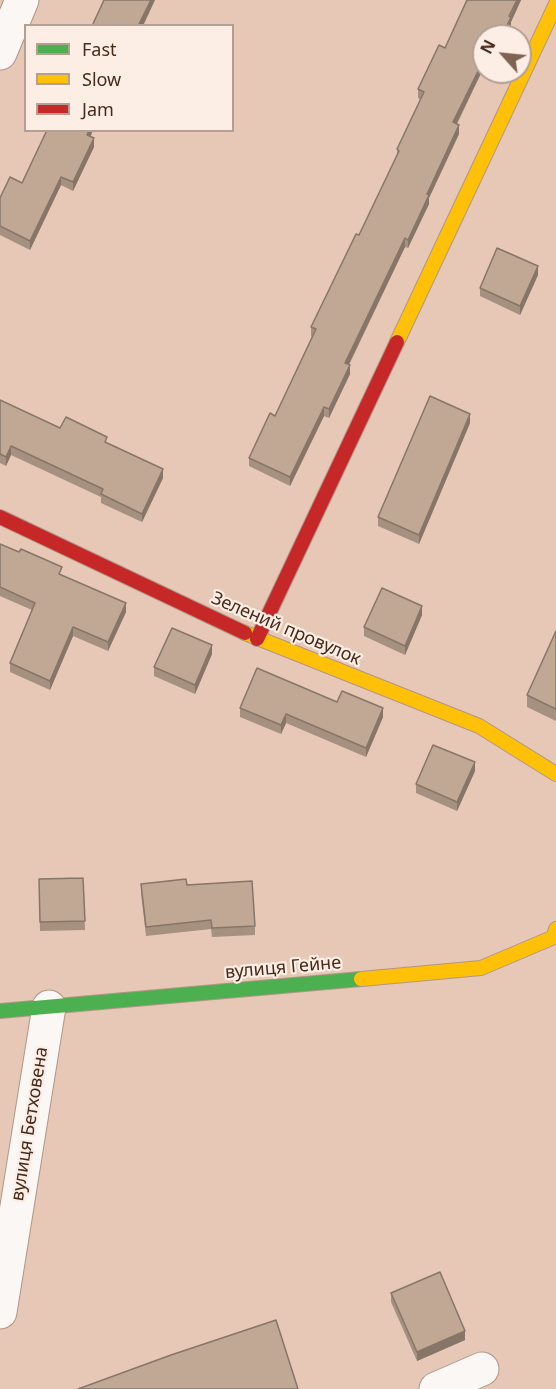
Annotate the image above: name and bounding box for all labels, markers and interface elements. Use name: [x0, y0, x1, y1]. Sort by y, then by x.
legend: [24, 24, 234, 132]
north arrow: [472, 24, 532, 84]
text: N: [475, 36, 500, 58]
text: Fast: [82, 37, 117, 61]
text: Slow: [82, 67, 121, 91]
text: Jam: [82, 97, 114, 121]
street label: Зелений провулок: [208, 588, 364, 670]
street label: вулиця Гейне: [224, 952, 342, 984]
street label: вулиця Бетховена: [7, 1045, 53, 1203]

